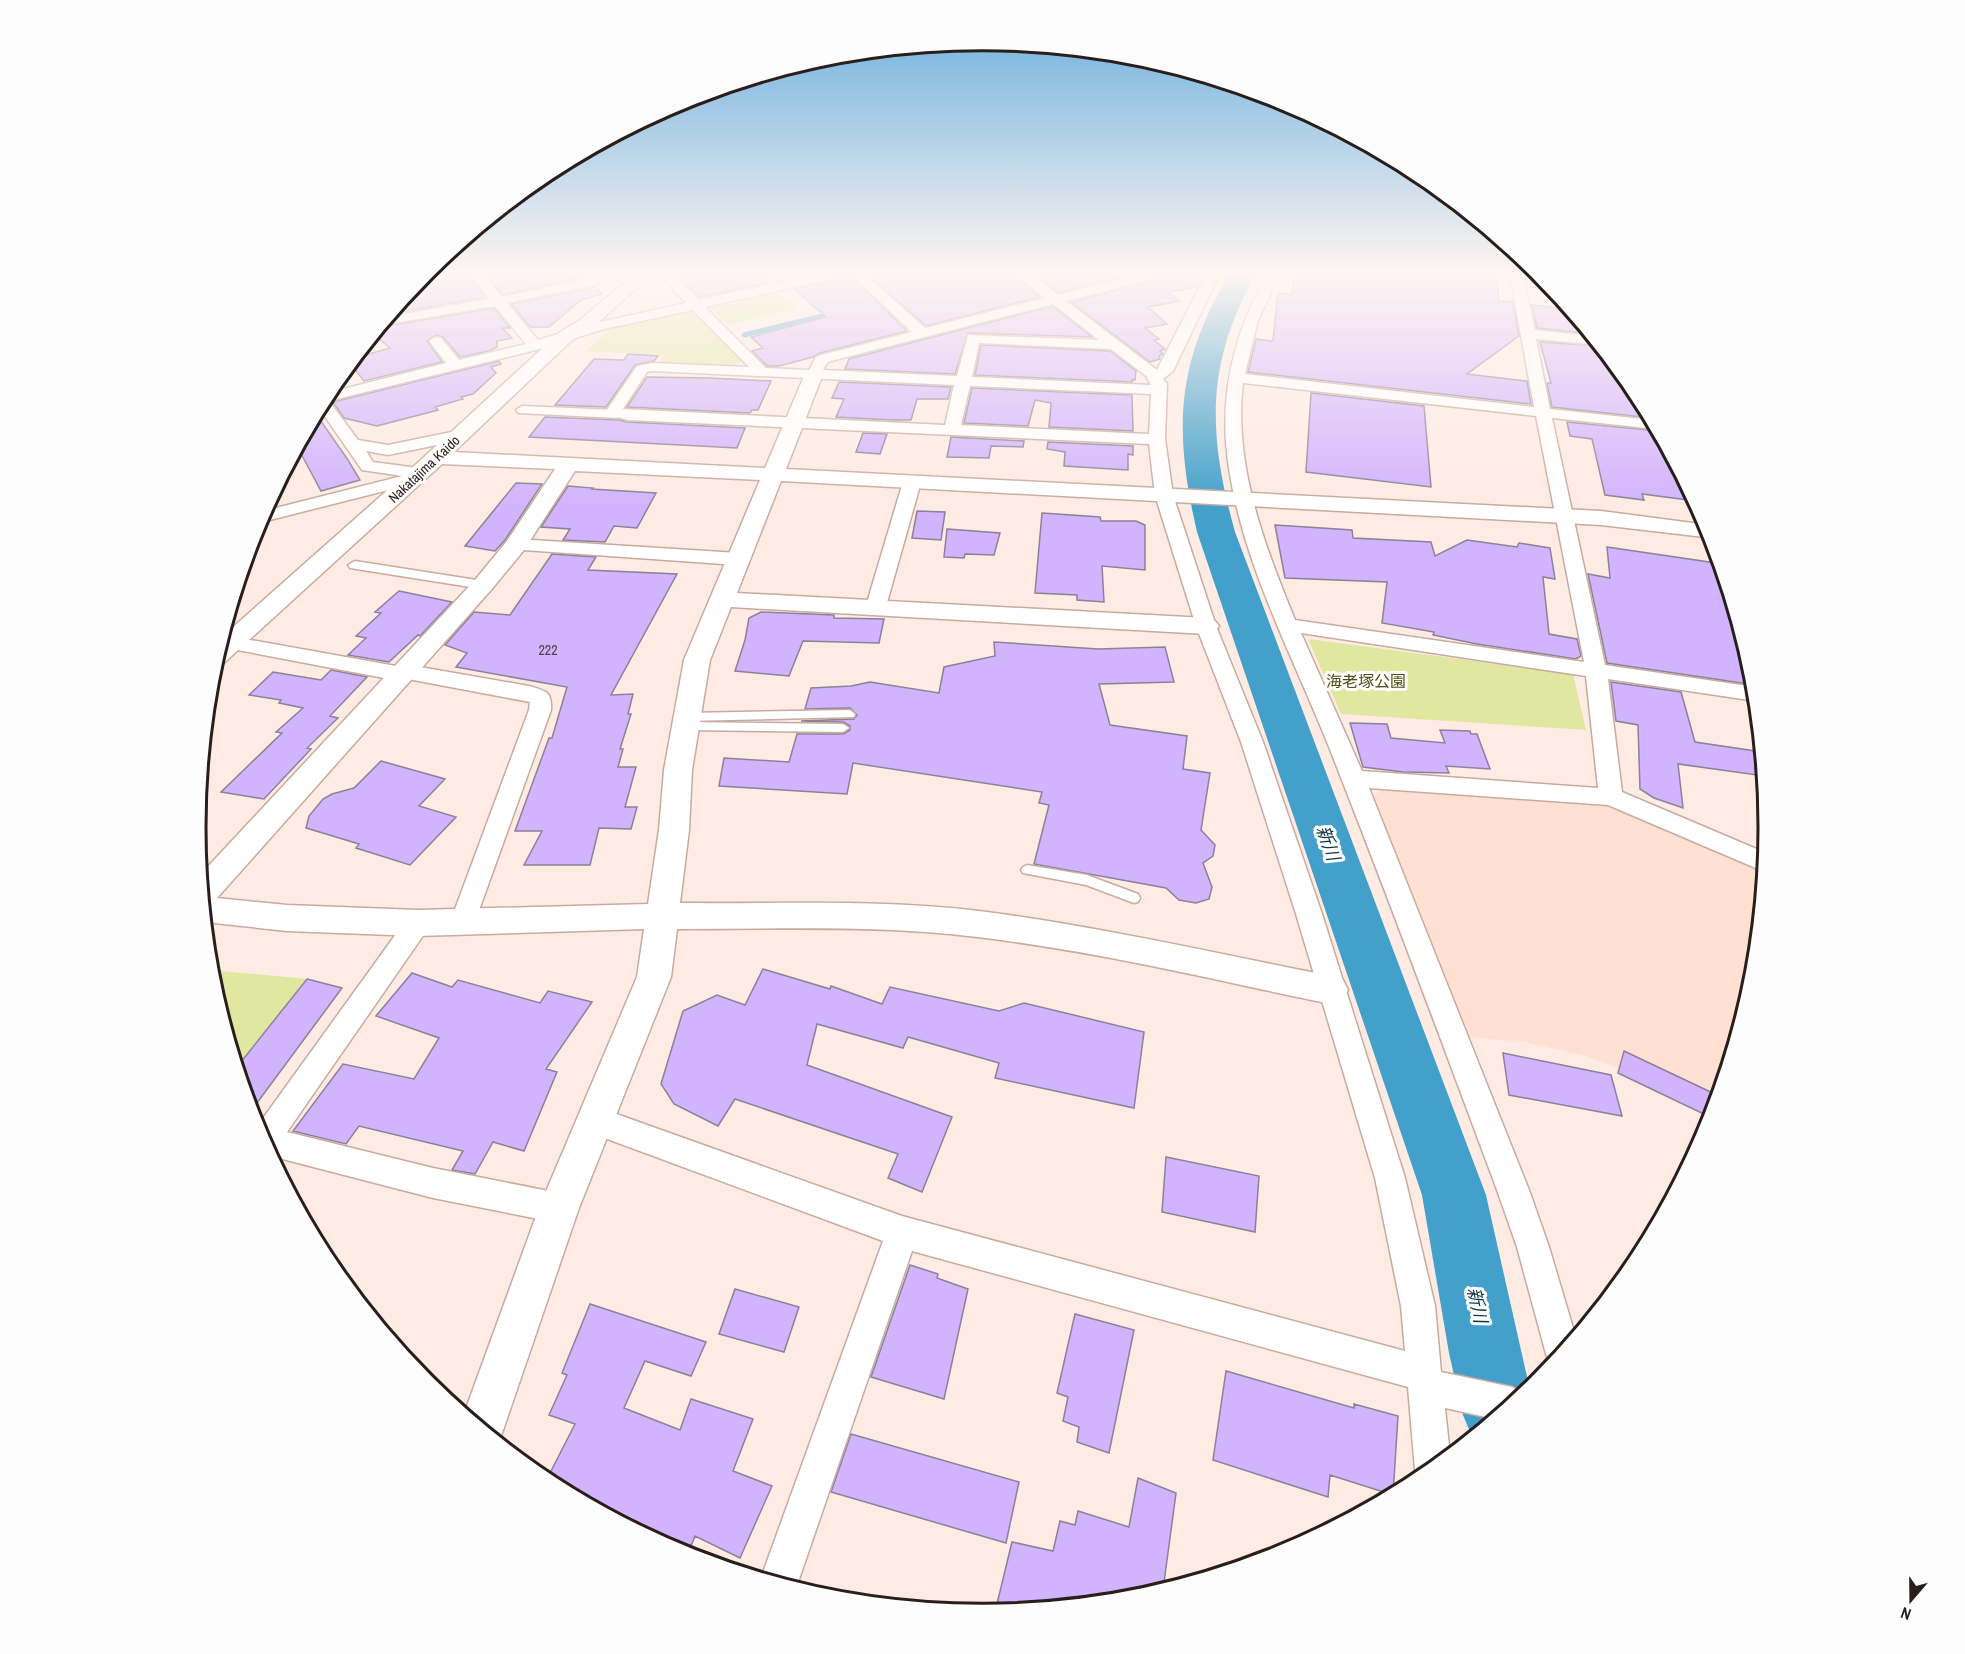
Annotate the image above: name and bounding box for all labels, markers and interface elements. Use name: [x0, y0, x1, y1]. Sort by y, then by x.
street label: Nakatajima Kaido: [384, 431, 464, 507]
house number: 222: [538, 641, 558, 659]
park label: 海老塚公園: [1326, 670, 1406, 692]
water label: 新川: [1311, 822, 1347, 866]
water label: 新川: [1462, 1285, 1494, 1327]
north arrow: [1881, 1570, 1941, 1630]
text: N: [1898, 1602, 1914, 1626]

